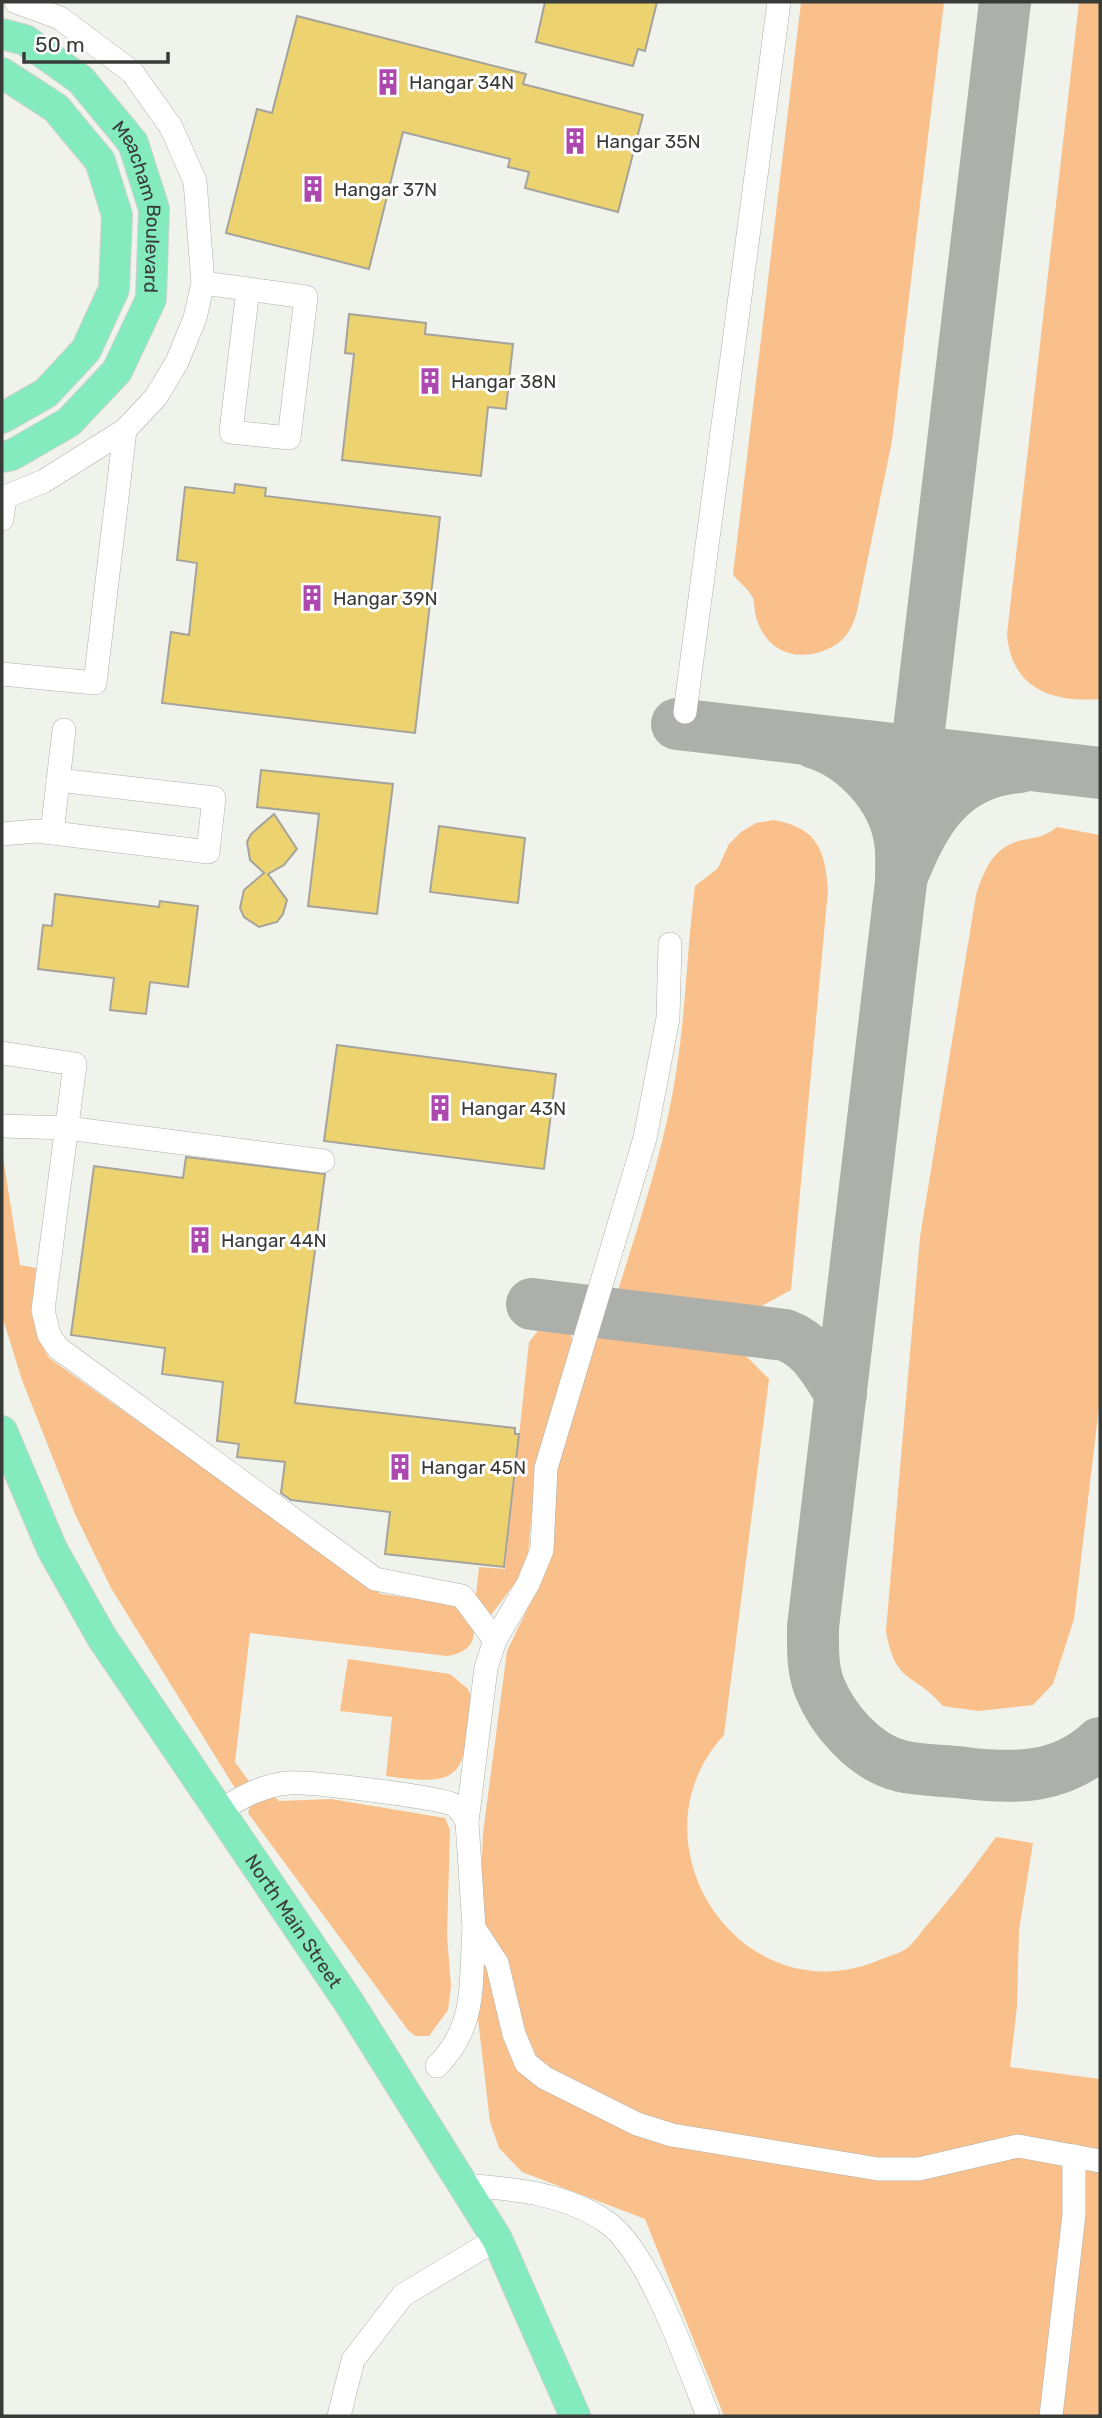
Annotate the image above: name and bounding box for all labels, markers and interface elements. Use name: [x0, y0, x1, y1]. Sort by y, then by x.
scale bar: [24, 21, 168, 65]
text: 50 m: [35, 32, 85, 57]
building icon: Hangar 34N: [373, 67, 403, 97]
place label: Hangar 34N: [409, 71, 514, 94]
street label: Meacham Boulevard: [107, 116, 165, 293]
building icon: Hangar 35N: [560, 126, 590, 156]
place label: Hangar 35N: [596, 130, 701, 153]
building icon: Hangar 37N: [298, 174, 328, 204]
place label: Hangar 37N: [334, 178, 437, 201]
building icon: Hangar 38N: [415, 366, 445, 396]
place label: Hangar 38N: [451, 370, 557, 393]
building icon: Hangar 39N: [297, 583, 327, 613]
place label: Hangar 39N: [333, 587, 438, 610]
building icon: Hangar 43N: [425, 1093, 455, 1123]
place label: Hangar 43N: [461, 1097, 566, 1120]
building icon: Hangar 44N: [185, 1225, 215, 1255]
place label: Hangar 44N: [221, 1229, 327, 1252]
building icon: Hangar 45N: [385, 1452, 415, 1482]
place label: Hangar 45N: [421, 1456, 526, 1479]
street label: North Main Street: [240, 1850, 347, 1993]

